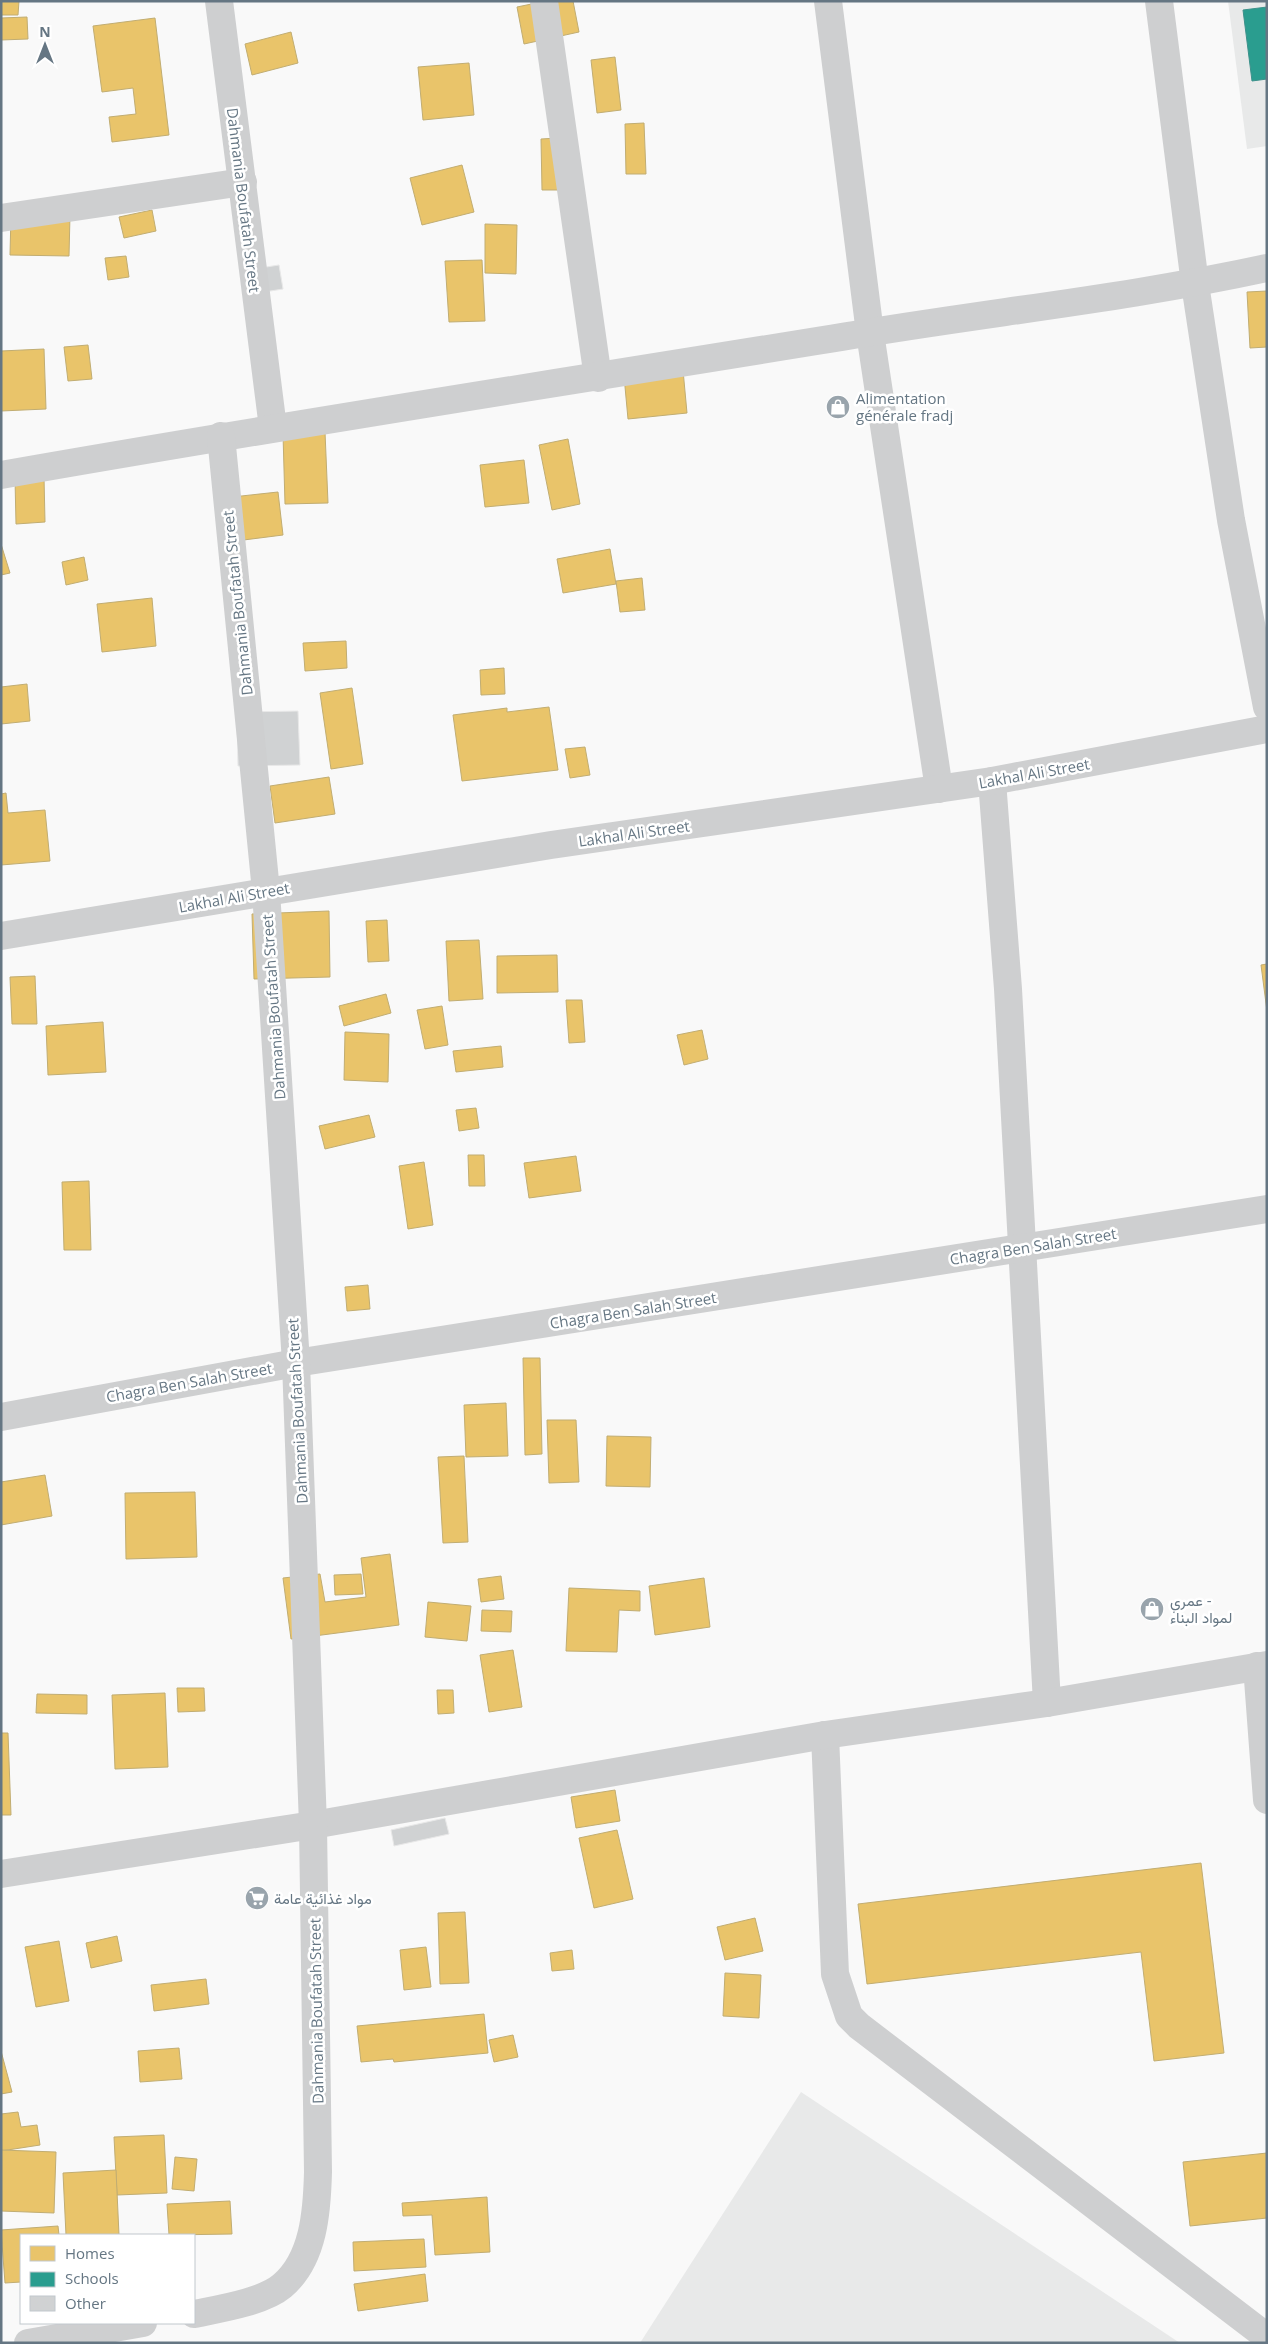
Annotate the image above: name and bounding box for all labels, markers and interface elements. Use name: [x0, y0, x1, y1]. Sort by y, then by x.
north arrow: [20, 20, 70, 70]
text: N: [39, 22, 51, 41]
street label: Dahmania Boufatah Street: [223, 107, 265, 293]
place label: Alimentation générale fradj: [856, 388, 953, 425]
shop icon: Alimentation générale fradj: [825, 394, 851, 420]
street label: Dahmania Boufatah Street: [217, 510, 257, 696]
street label: Lakhal Ali Street: [977, 753, 1091, 793]
street label: Lakhal Ali Street: [577, 815, 691, 851]
street label: Lakhal Ali Street: [177, 877, 291, 917]
street label: Dahmania Boufatah Street: [257, 914, 289, 1100]
street label: Chagra Ben Salah Street: [948, 1223, 1118, 1269]
street label: Chagra Ben Salah Street: [548, 1287, 718, 1333]
street label: Dahmania Boufatah Street: [282, 1318, 312, 1504]
street label: Chagra Ben Salah Street: [104, 1358, 274, 1406]
place label: عمري - لمواد البناء: [1170, 1590, 1232, 1627]
shop icon: عمري - لمواد البناء: [1139, 1596, 1165, 1622]
supermarket icon: مواد غذائية عامة: [244, 1885, 270, 1911]
place label: مواد غذائية عامة: [274, 1888, 372, 1908]
street label: Dahmania Boufatah Street: [304, 1918, 328, 2104]
legend: [20, 2234, 195, 2324]
text: Homes: [65, 2243, 115, 2263]
text: Schools: [65, 2268, 119, 2288]
text: Other: [65, 2293, 106, 2313]

